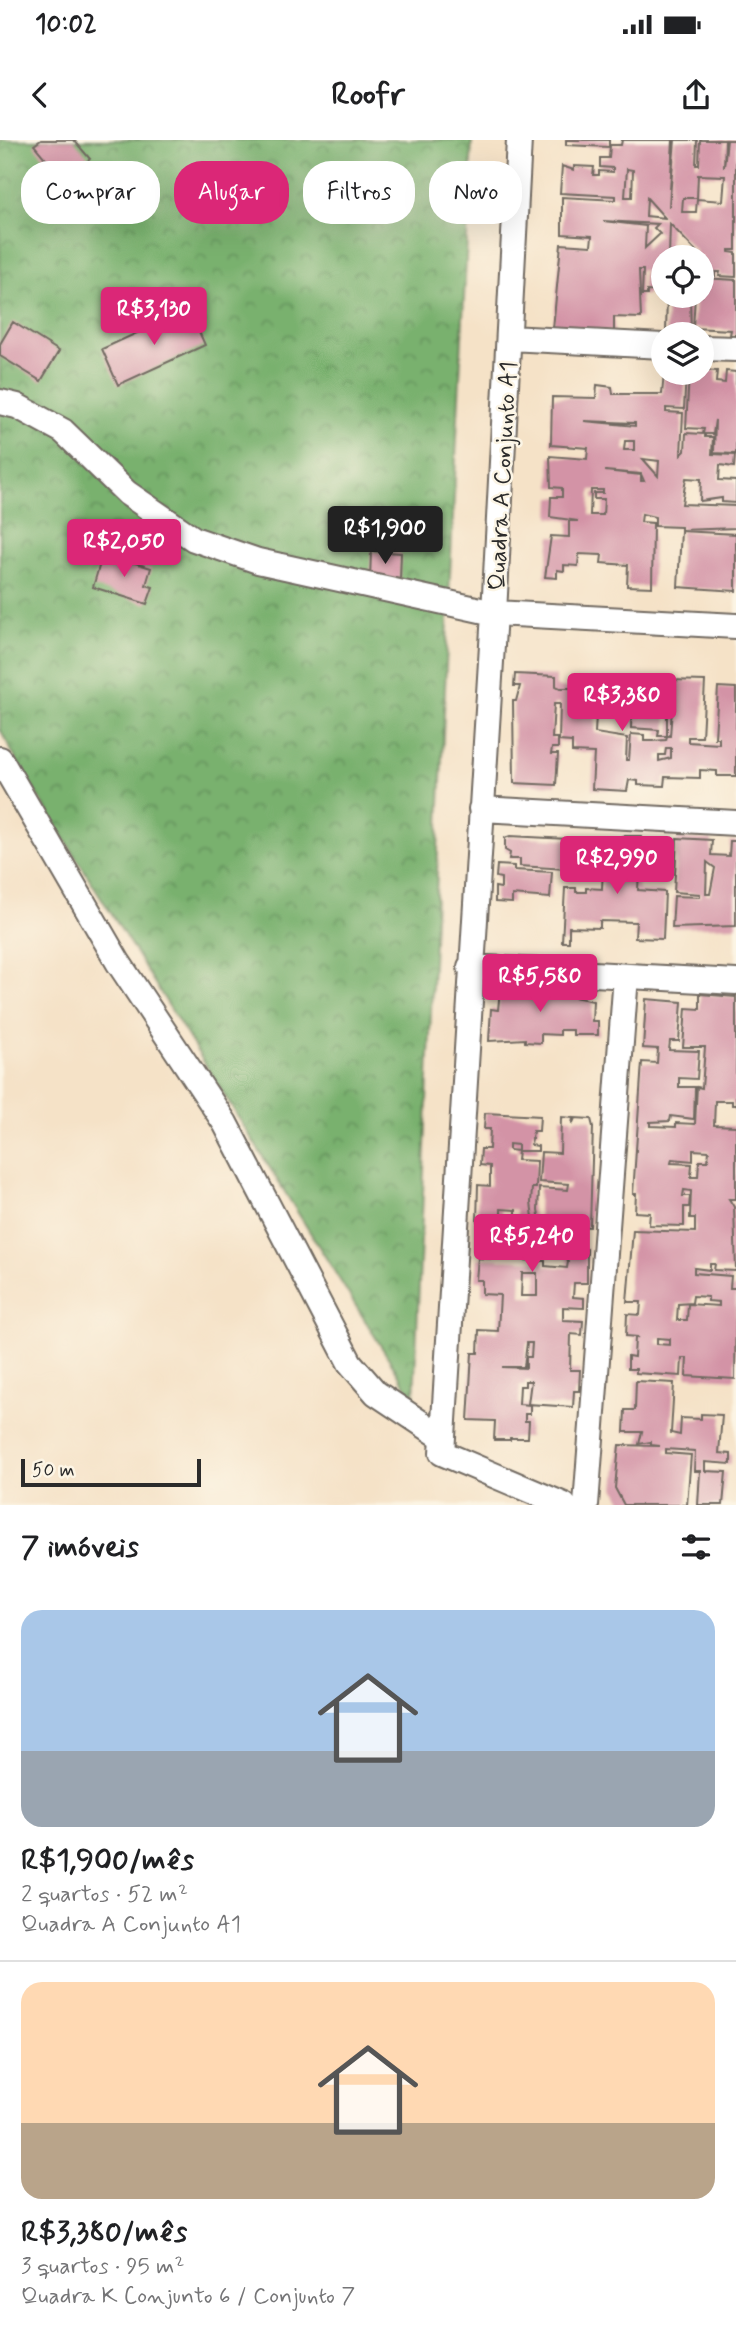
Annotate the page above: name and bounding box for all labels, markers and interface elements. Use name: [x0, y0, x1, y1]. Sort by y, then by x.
text: 10:02: [35, 8, 97, 42]
text: Roofr: [331, 74, 405, 116]
icon: back: [21, 76, 59, 114]
icon: share: [677, 76, 715, 114]
chip: Comprar: [21, 161, 160, 224]
chip: Alugar: [174, 161, 289, 224]
chip: Filtros: [303, 161, 415, 224]
chip: Novo: [429, 161, 522, 224]
map controls: [651, 245, 714, 385]
button: locate: [651, 245, 714, 308]
pin: R$3,130: [89, 288, 219, 347]
text: R$3,130: [117, 295, 191, 325]
button: layers: [651, 322, 714, 385]
street label: Quadra A Conjunto A1: [482, 361, 525, 592]
pin: R$1,900: [320, 506, 450, 566]
text: R$1,900: [344, 514, 426, 544]
pin: R$2,050: [59, 520, 189, 579]
text: R$2,050: [83, 527, 165, 557]
pin: R$3,380: [557, 674, 687, 733]
text: R$3,380: [583, 681, 661, 711]
pin: R$2,990: [552, 836, 682, 896]
text: R$2,990: [576, 844, 658, 874]
pin: R$5,580: [475, 954, 605, 1014]
text: R$5,580: [498, 962, 582, 992]
pin: R$5,240: [467, 1214, 597, 1274]
text: R$5,240: [490, 1222, 574, 1252]
scale bar: [21, 1456, 201, 1488]
text: 50 m: [32, 1458, 75, 1483]
text: 7 imóveis: [21, 1528, 139, 1567]
icon: filters: [677, 1528, 715, 1566]
icon: home: [305, 1655, 431, 1781]
text: R$1,900/mês: [21, 1841, 194, 1880]
text: 2 quartos · 52 m²: [21, 1880, 188, 1910]
text: Quadra A Conjunto A1: [21, 1910, 241, 1940]
icon: home: [305, 2027, 431, 2153]
text: R$3,380/mês: [21, 2213, 187, 2252]
text: 3 quartos · 95 m²: [21, 2252, 185, 2282]
text: Quadra K Conjunto 6 / Conjunto 7: [21, 2282, 355, 2312]

